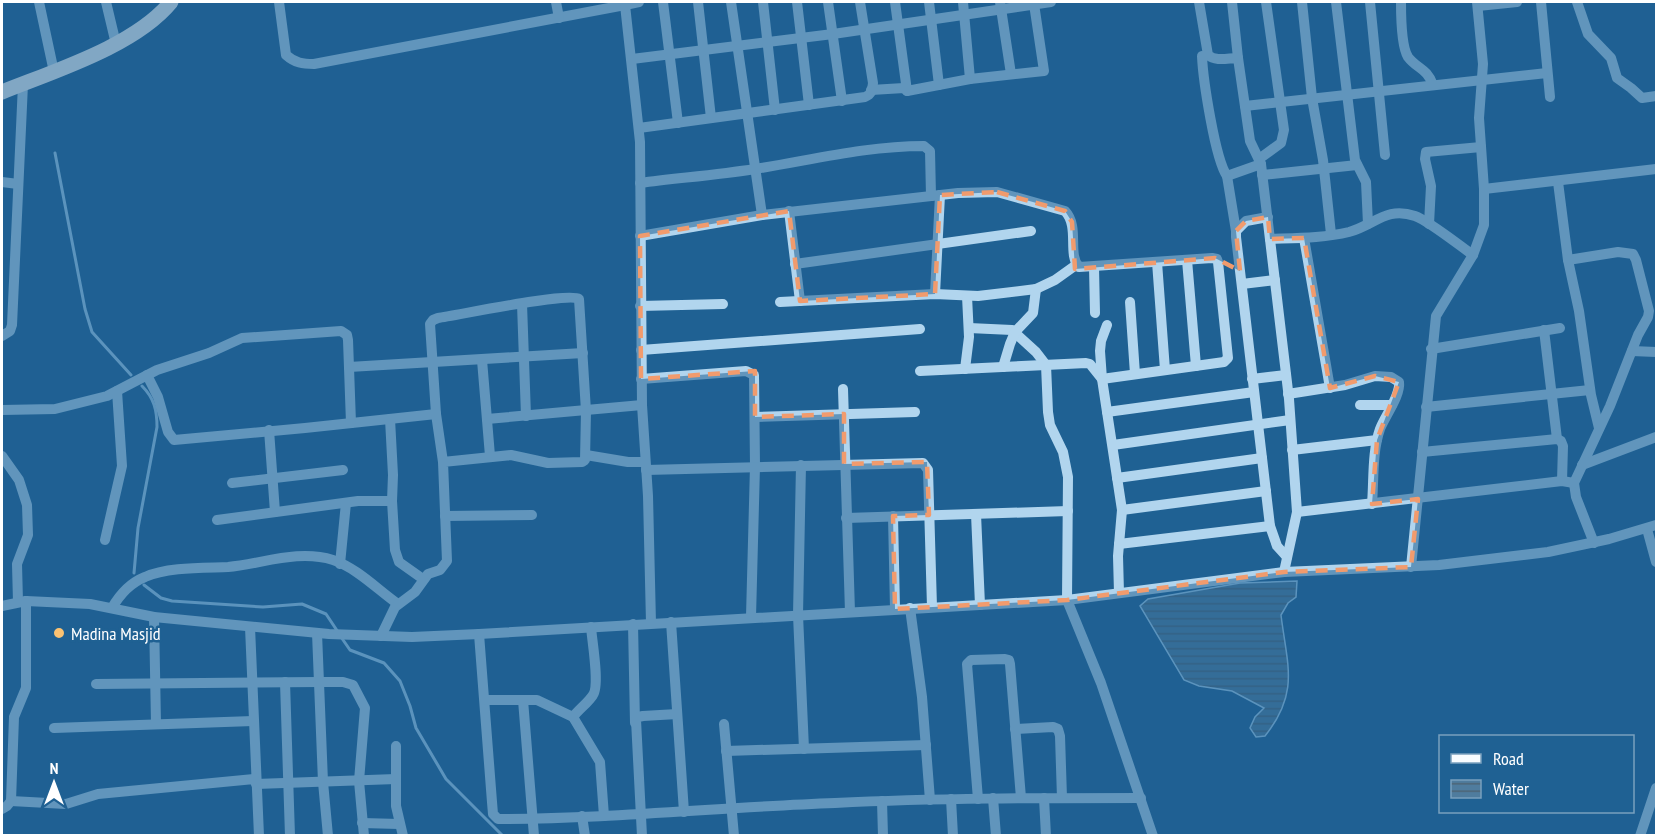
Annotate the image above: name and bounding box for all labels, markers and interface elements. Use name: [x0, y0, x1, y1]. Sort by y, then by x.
place label: Madina Masjid: [71, 622, 161, 645]
marker: Madina Masjid: [52, 626, 66, 640]
legend: [1439, 735, 1634, 813]
text: Road: [1493, 747, 1524, 770]
north arrow: [24, 753, 84, 813]
text: N: [50, 758, 58, 778]
text: Water: [1493, 777, 1529, 800]

